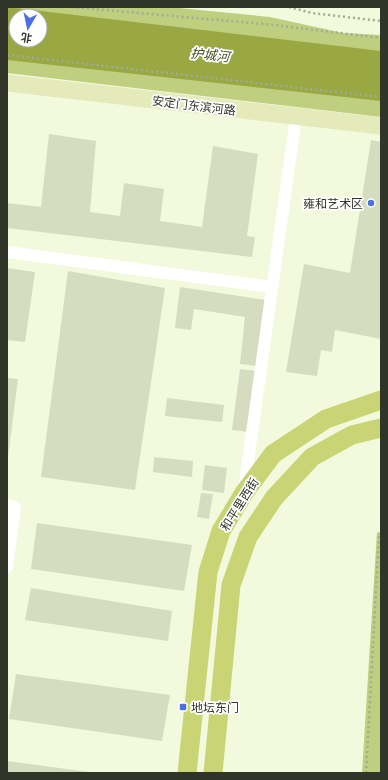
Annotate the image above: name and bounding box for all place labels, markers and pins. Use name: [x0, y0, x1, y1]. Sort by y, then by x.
place label: 雍和艺术区: [303, 195, 363, 211]
marker: 雍和艺术区: [366, 198, 376, 208]
place label: 地坛东门: [191, 699, 239, 715]
marker: 地坛东门: [178, 702, 188, 712]

